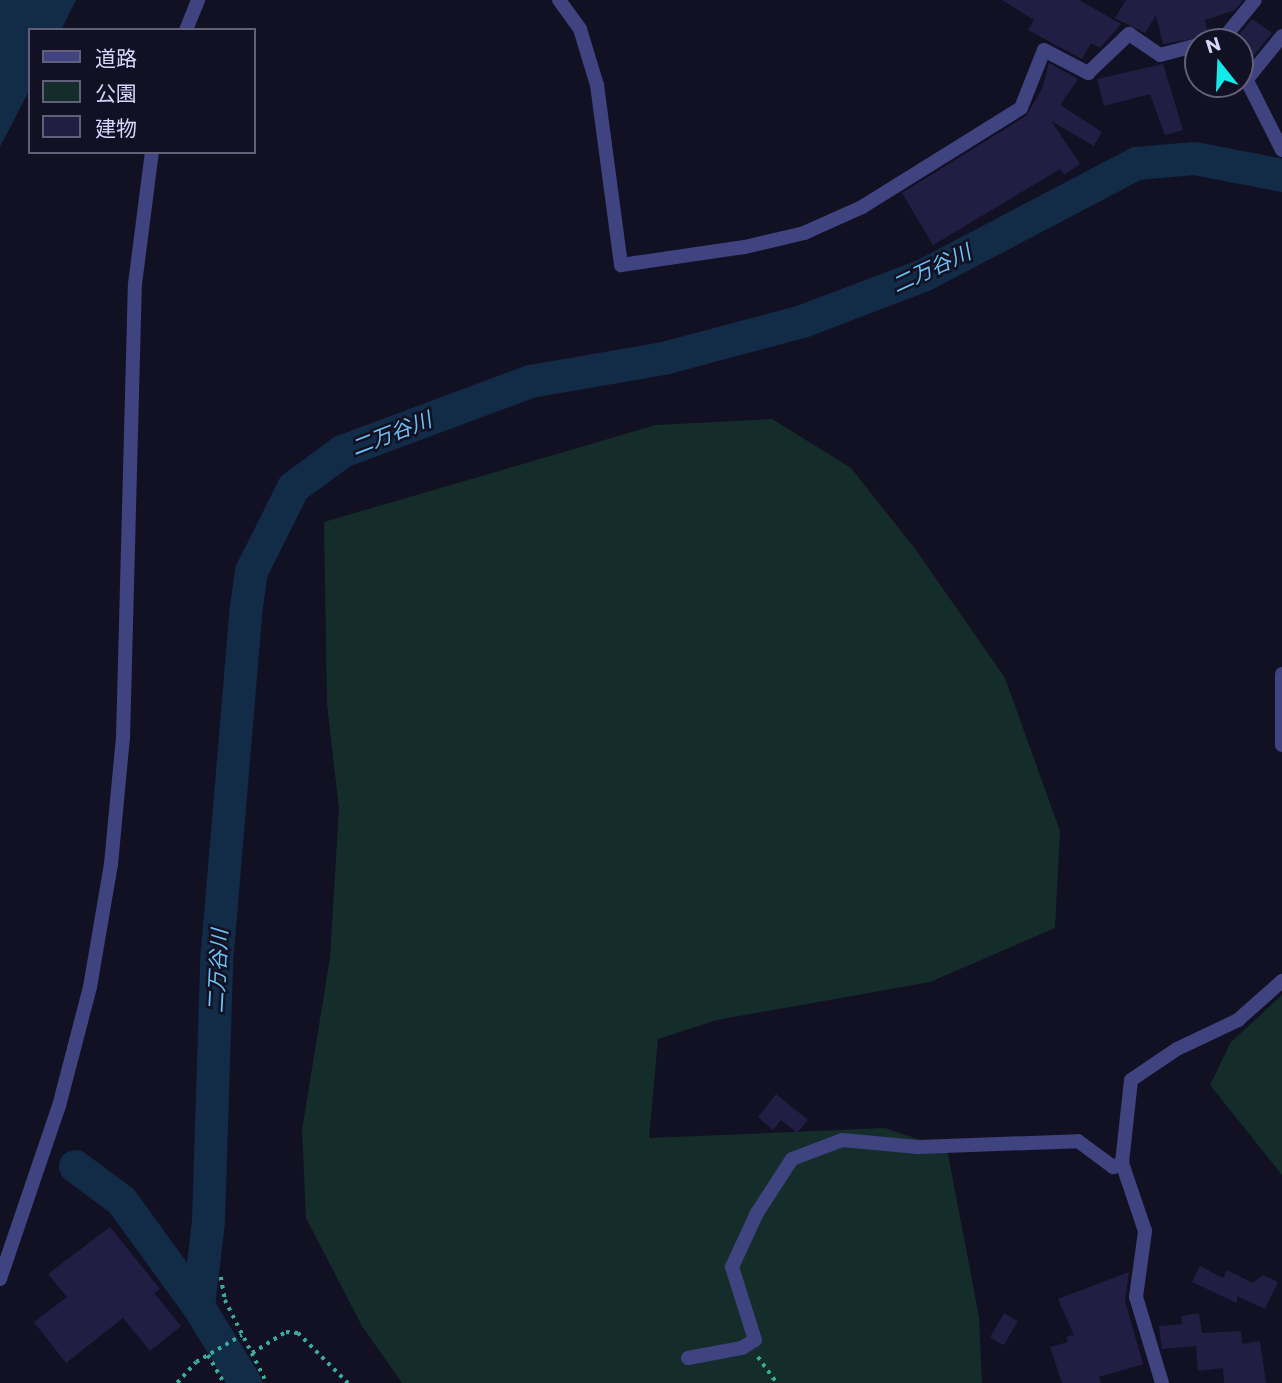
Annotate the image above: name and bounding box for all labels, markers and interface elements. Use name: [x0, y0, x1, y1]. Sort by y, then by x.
legend: [28, 28, 256, 154]
north arrow: [1184, 28, 1254, 98]
text: N: [1203, 31, 1223, 58]
text: 道路: [95, 45, 137, 70]
text: 公園: [95, 80, 137, 105]
text: 建物: [95, 115, 137, 140]
water label: 二万谷川: [888, 239, 974, 297]
water label: 二万谷川: [347, 406, 435, 460]
water label: 二万谷川: [202, 928, 232, 1014]

